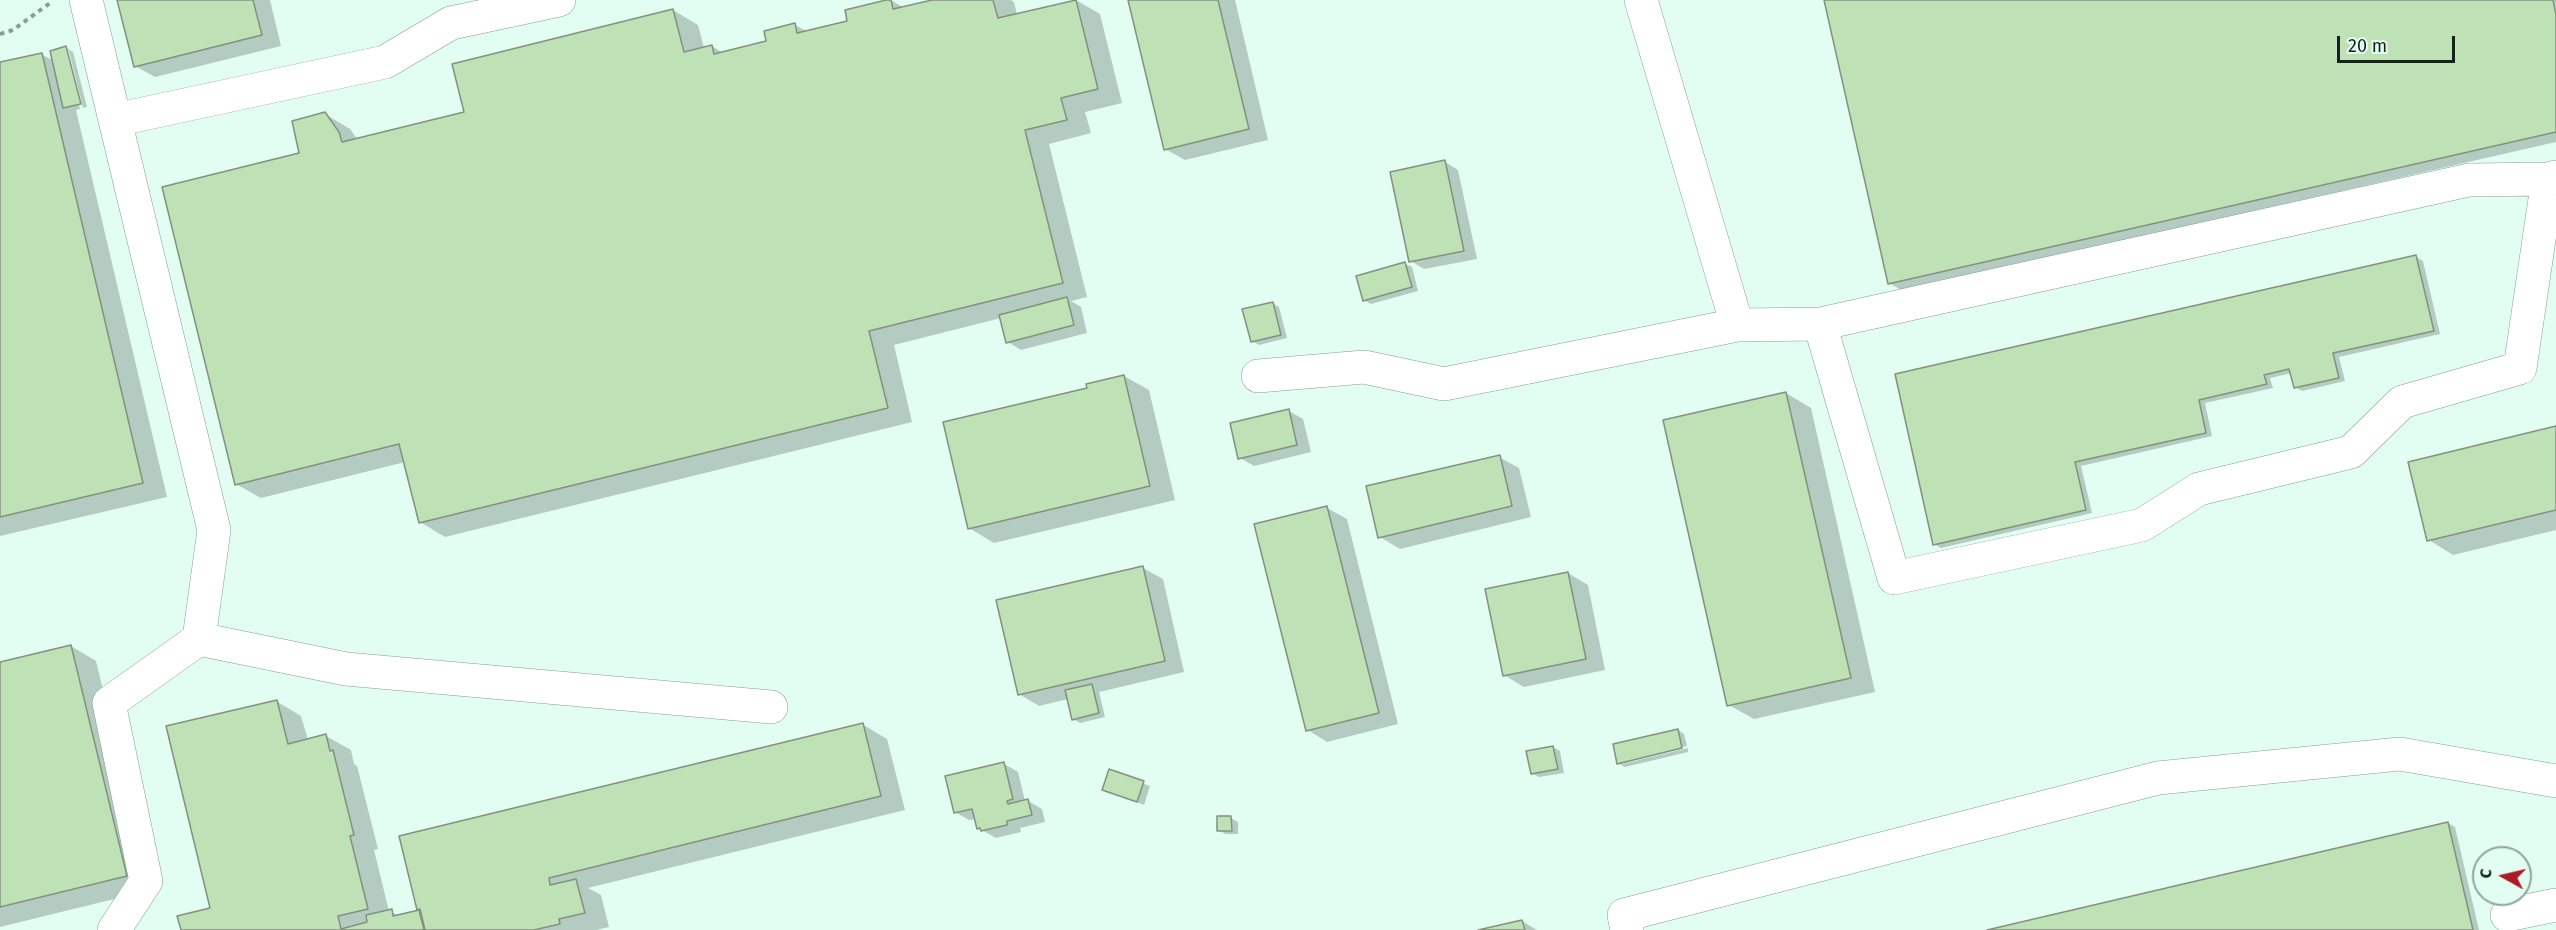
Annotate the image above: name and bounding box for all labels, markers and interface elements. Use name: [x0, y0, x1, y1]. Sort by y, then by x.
scale bar: [2340, 24, 2458, 62]
text: 20 m: [2348, 35, 2387, 57]
north arrow: [2472, 846, 2532, 906]
text: С: [2476, 868, 2496, 880]

